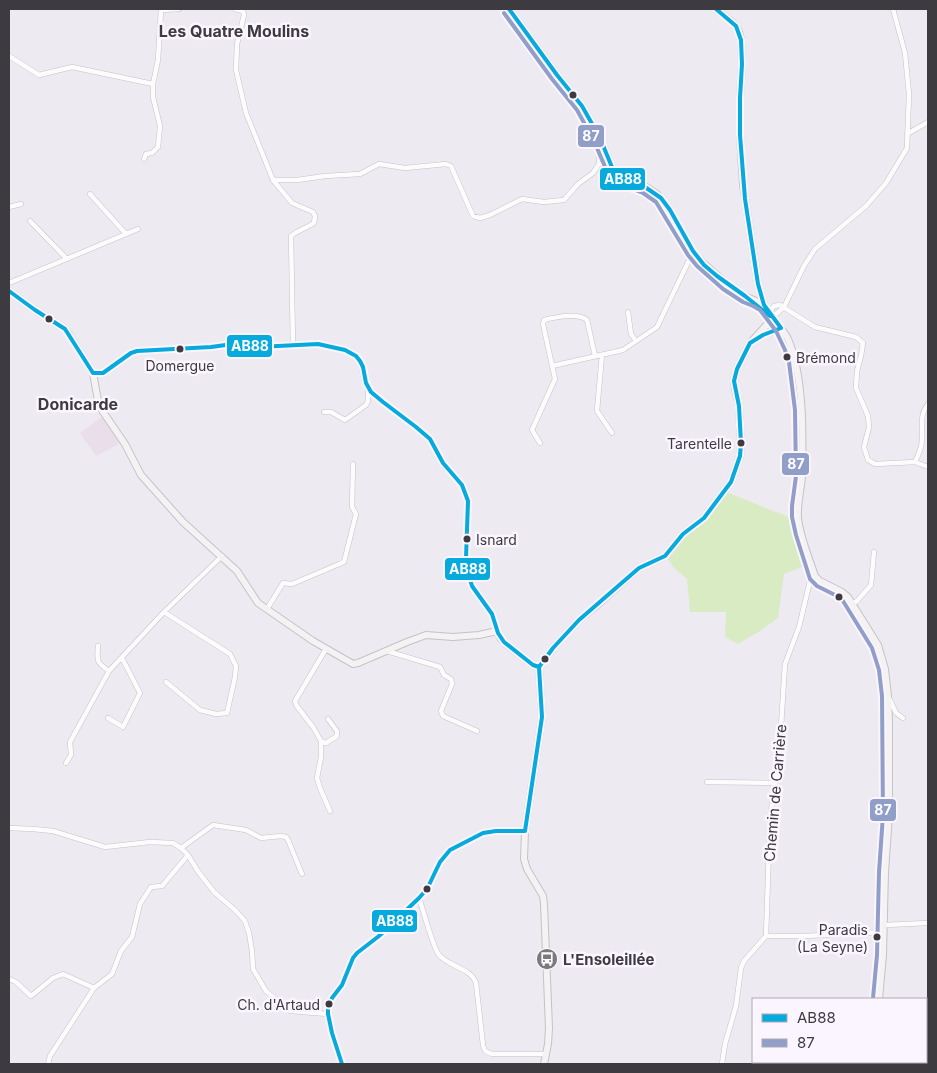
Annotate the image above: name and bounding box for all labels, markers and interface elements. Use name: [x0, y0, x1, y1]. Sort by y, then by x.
district label: Les Quatre Moulins: [159, 21, 309, 41]
unlabelled marker: [568, 90, 578, 100]
line badge: 87: [577, 124, 605, 148]
text: 87: [582, 127, 600, 144]
line badge: AB88: [599, 167, 646, 191]
text: AB88: [604, 170, 642, 187]
unlabelled marker: [44, 314, 54, 324]
line badge: AB88: [226, 334, 273, 358]
text: AB88: [231, 337, 269, 354]
marker: Domergue: [175, 344, 185, 354]
place label: Brémond: [796, 349, 856, 366]
marker: Brémond: [782, 352, 792, 362]
place label: Domergue: [146, 357, 215, 374]
district label: Donicarde: [38, 394, 118, 414]
place label: Tarentelle: [667, 435, 732, 452]
marker: Tarentelle: [736, 438, 746, 448]
line badge: 87: [781, 452, 810, 476]
text: 87: [787, 455, 805, 472]
place label: Isnard: [476, 531, 517, 548]
marker: Isnard: [462, 534, 472, 544]
line badge: AB88: [444, 557, 491, 581]
text: AB88: [449, 560, 487, 577]
unlabelled marker: [834, 592, 844, 602]
unlabelled marker: [540, 654, 550, 664]
street label: Chemin de Carrière: [760, 723, 790, 863]
line badge: 87: [869, 798, 897, 822]
text: 87: [874, 801, 892, 818]
unlabelled marker: [422, 884, 432, 894]
line badge: AB88: [371, 909, 418, 933]
text: AB88: [376, 912, 414, 929]
place label: Paradis (La Seyne): [797, 921, 868, 955]
marker: Paradis (La Seyne): [872, 932, 882, 942]
bus stop icon: L'Ensoleillée: [535, 947, 559, 971]
place label: L'Ensoleillée: [563, 950, 654, 969]
place label: Ch. d'Artaud: [237, 996, 320, 1013]
legend: [752, 998, 927, 1063]
marker: Ch. d'Artaud: [324, 999, 334, 1009]
text: AB88: [797, 1008, 836, 1027]
text: 87: [797, 1033, 815, 1052]

